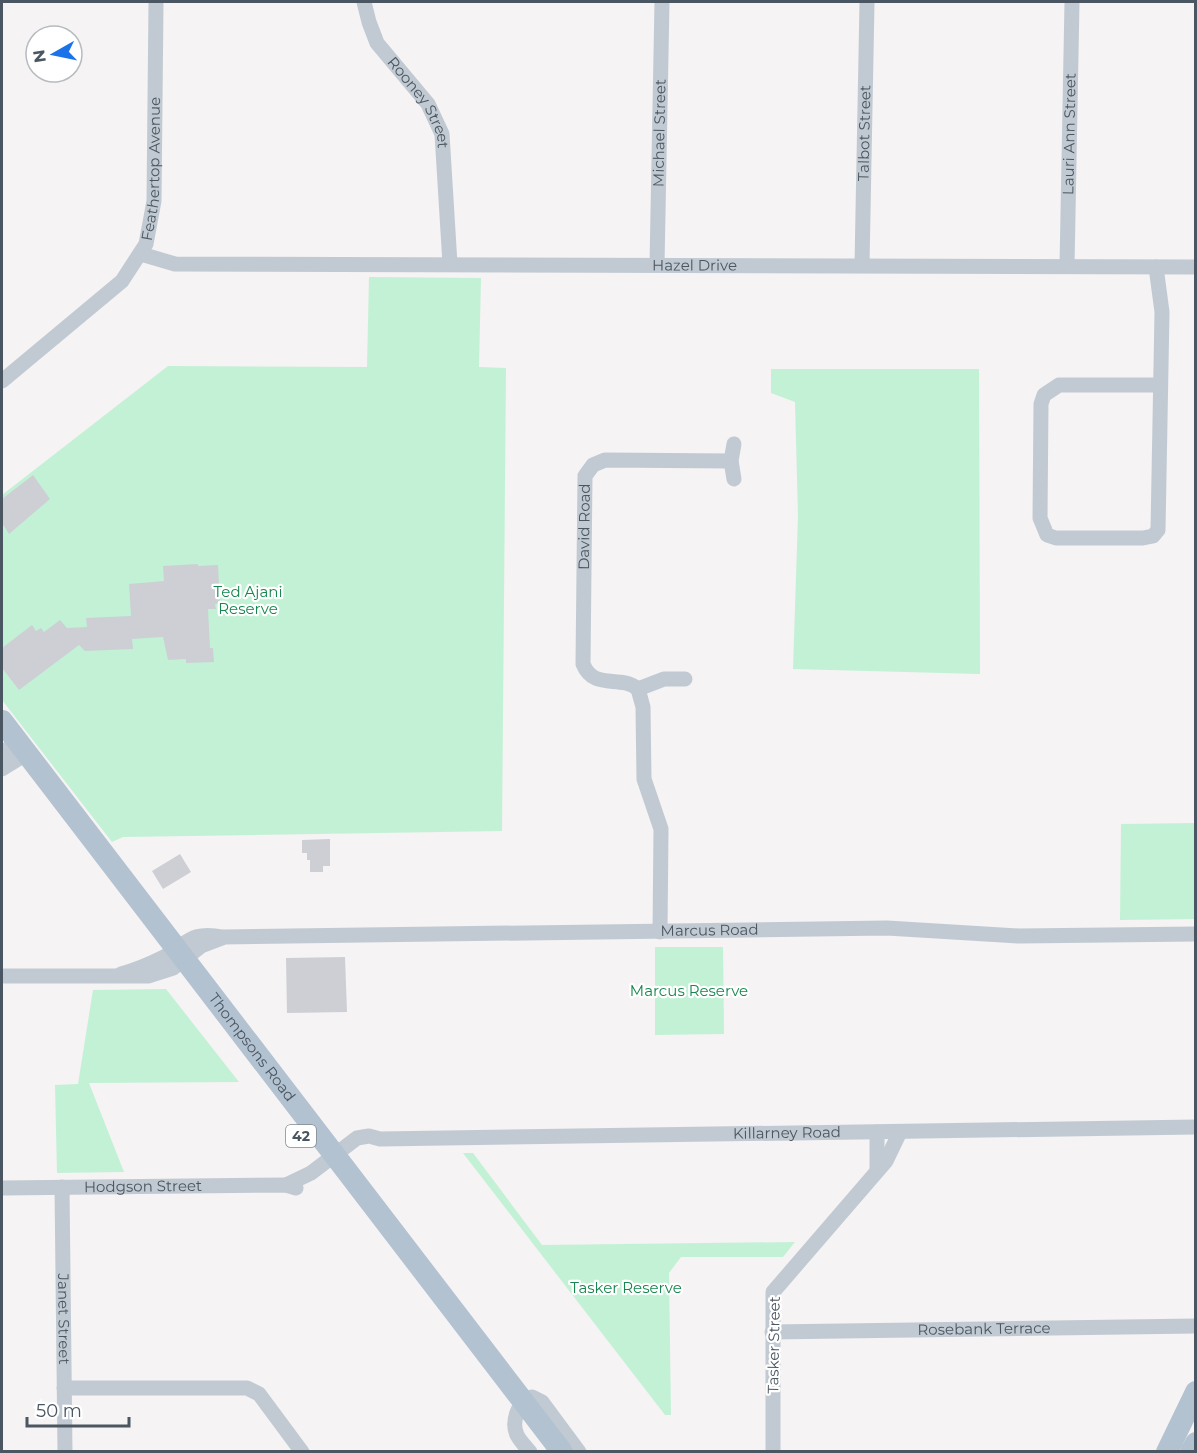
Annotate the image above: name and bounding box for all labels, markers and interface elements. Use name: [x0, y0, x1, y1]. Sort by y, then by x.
north arrow: [24, 24, 84, 84]
text: N: [29, 48, 50, 64]
street label: Rooney Street: [383, 53, 453, 149]
street label: Lauri Ann Street: [1058, 73, 1080, 195]
street label: Michael Street: [648, 79, 670, 187]
street label: Talbot Street: [854, 85, 874, 181]
street label: Feathertop Avenue: [137, 97, 164, 242]
street label: Hazel Drive: [652, 255, 737, 275]
street label: David Road: [574, 483, 594, 570]
park label: Ted Ajani Reserve: [214, 582, 282, 618]
street label: Marcus Road: [660, 920, 759, 940]
park label: Marcus Reserve: [630, 981, 748, 1000]
street label: Thompsons Road: [205, 989, 300, 1105]
street label: Killarney Road: [733, 1122, 841, 1143]
road number: 42: [286, 1125, 316, 1147]
street label: Hodgson Street: [84, 1176, 202, 1196]
street label: Janet Street: [54, 1272, 74, 1365]
park label: Tasker Reserve: [570, 1278, 682, 1297]
street label: Tasker Street: [763, 1296, 784, 1394]
street label: Rosebank Terrace: [917, 1318, 1051, 1339]
scale bar: [27, 1390, 129, 1428]
text: 50 m: [36, 1400, 82, 1422]

